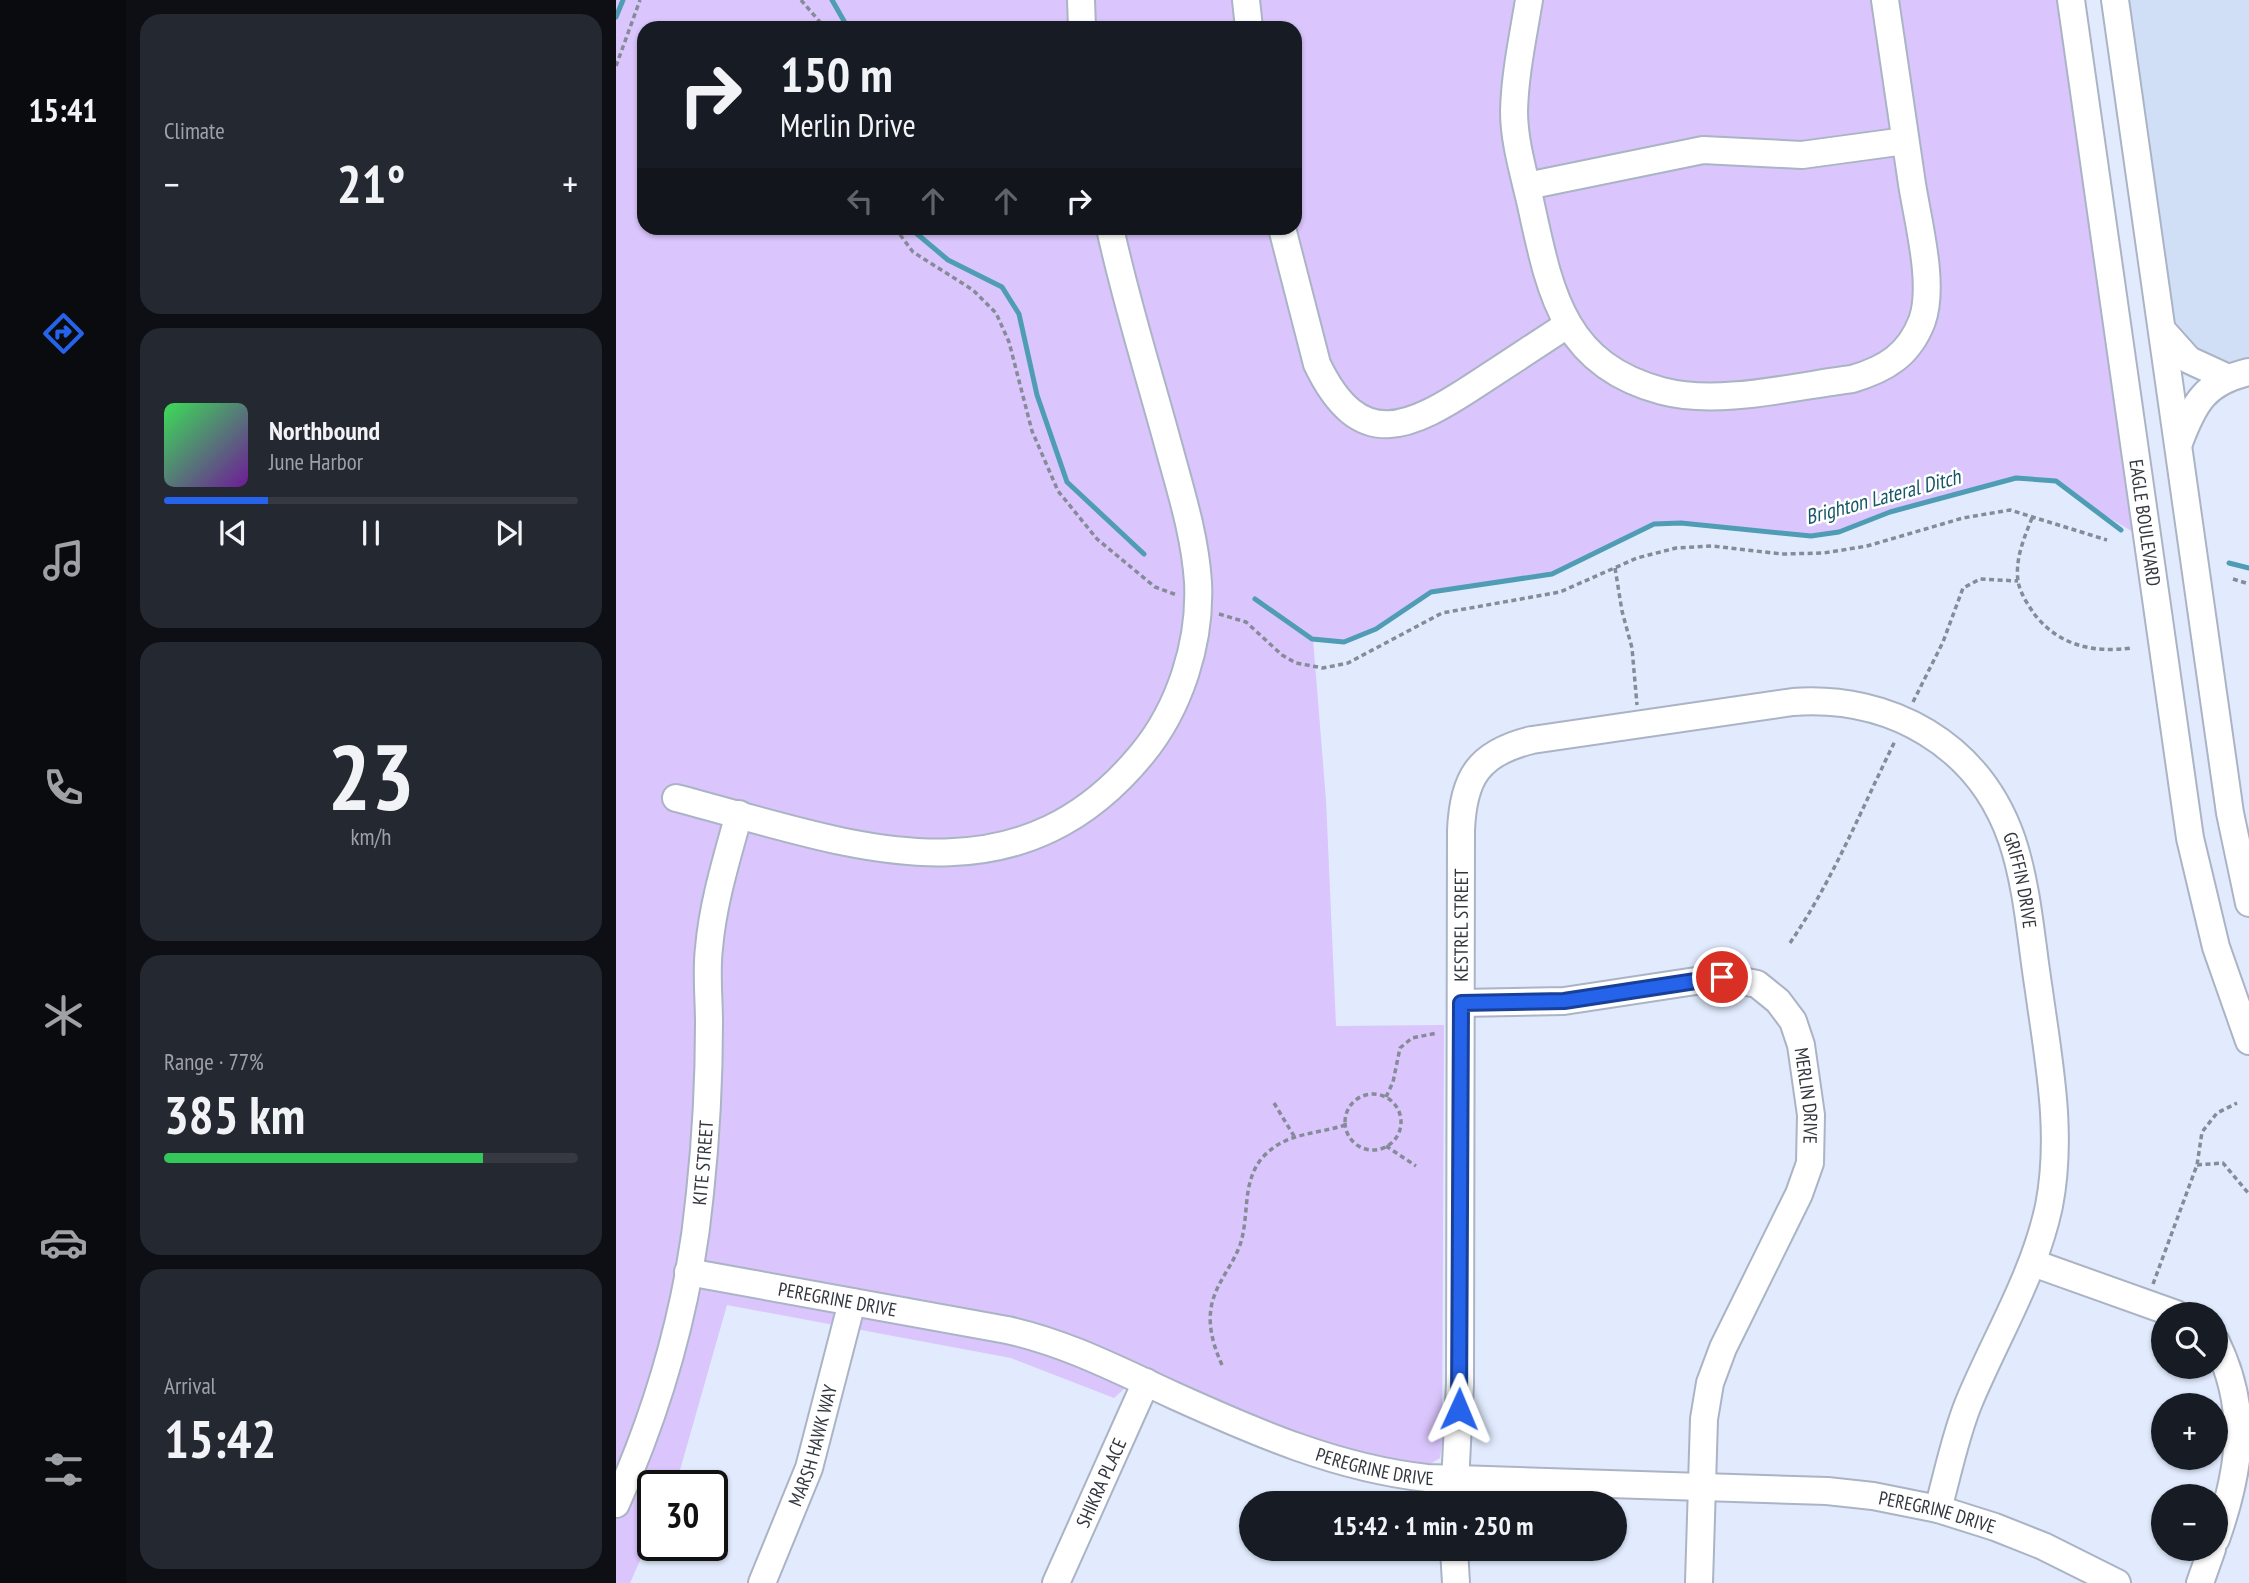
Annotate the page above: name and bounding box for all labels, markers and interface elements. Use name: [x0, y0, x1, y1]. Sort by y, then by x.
text: 150 m: [780, 42, 893, 106]
icon: right: [665, 49, 756, 140]
text: 15:41: [28, 89, 98, 131]
text: Merlin Drive: [780, 104, 916, 146]
text: Climate: [164, 116, 225, 145]
text: 21°: [337, 150, 405, 217]
text: −: [164, 159, 180, 208]
text: +: [562, 159, 578, 208]
icon: left: [841, 182, 879, 220]
icon: ahead: [914, 182, 952, 220]
icon: ahead: [987, 182, 1025, 220]
icon: right: [1060, 182, 1098, 220]
icon: directions: [39, 309, 88, 358]
text: Northbound: [269, 414, 380, 447]
text: June Harbor: [269, 447, 363, 476]
street label: EAGLE BOULEVARD: [2124, 458, 2166, 588]
water label: Brighton Lateral Ditch: [1802, 462, 1965, 530]
icon: previous: [214, 514, 252, 552]
icon: pause: [352, 514, 390, 552]
icon: next: [490, 514, 528, 552]
icon: music: [39, 536, 88, 585]
text: 23: [328, 717, 415, 835]
icon: phone: [39, 763, 88, 812]
text: km/h: [351, 822, 391, 851]
street label: GRIFFIN DRIVE: [1998, 829, 2042, 930]
street label: KESTREL STREET: [1449, 868, 1473, 982]
pin: [1692, 947, 1752, 1007]
icon: arrive: [1703, 958, 1741, 996]
icon: climate: [39, 991, 88, 1040]
street label: MERLIN DRIVE: [1790, 1046, 1823, 1144]
text: Range · 77%: [164, 1047, 264, 1076]
text: 385 km: [164, 1081, 305, 1148]
street label: KITE STREET: [687, 1119, 718, 1206]
icon: car: [39, 1218, 88, 1267]
street label: PEREGRINE DRIVE: [776, 1277, 899, 1322]
map controls: [2151, 1302, 2228, 1561]
button: search: [2151, 1302, 2228, 1379]
text: Arrival: [164, 1371, 216, 1400]
position arrow: [1422, 1372, 1496, 1446]
street label: MARSH HAWK WAY: [783, 1382, 842, 1510]
button: +: [2151, 1393, 2228, 1470]
text: 15:42: [164, 1405, 276, 1472]
street label: SHIKRA PLACE: [1071, 1434, 1131, 1531]
street label: PEREGRINE DRIVE: [1313, 1442, 1434, 1490]
icon: filters: [39, 1445, 88, 1494]
speed limit sign: 30: [637, 1470, 728, 1561]
button: −: [2151, 1484, 2228, 1561]
street label: PEREGRINE DRIVE: [1877, 1485, 1999, 1538]
text: 15:42 · 1 min · 250 m: [1333, 1509, 1533, 1542]

